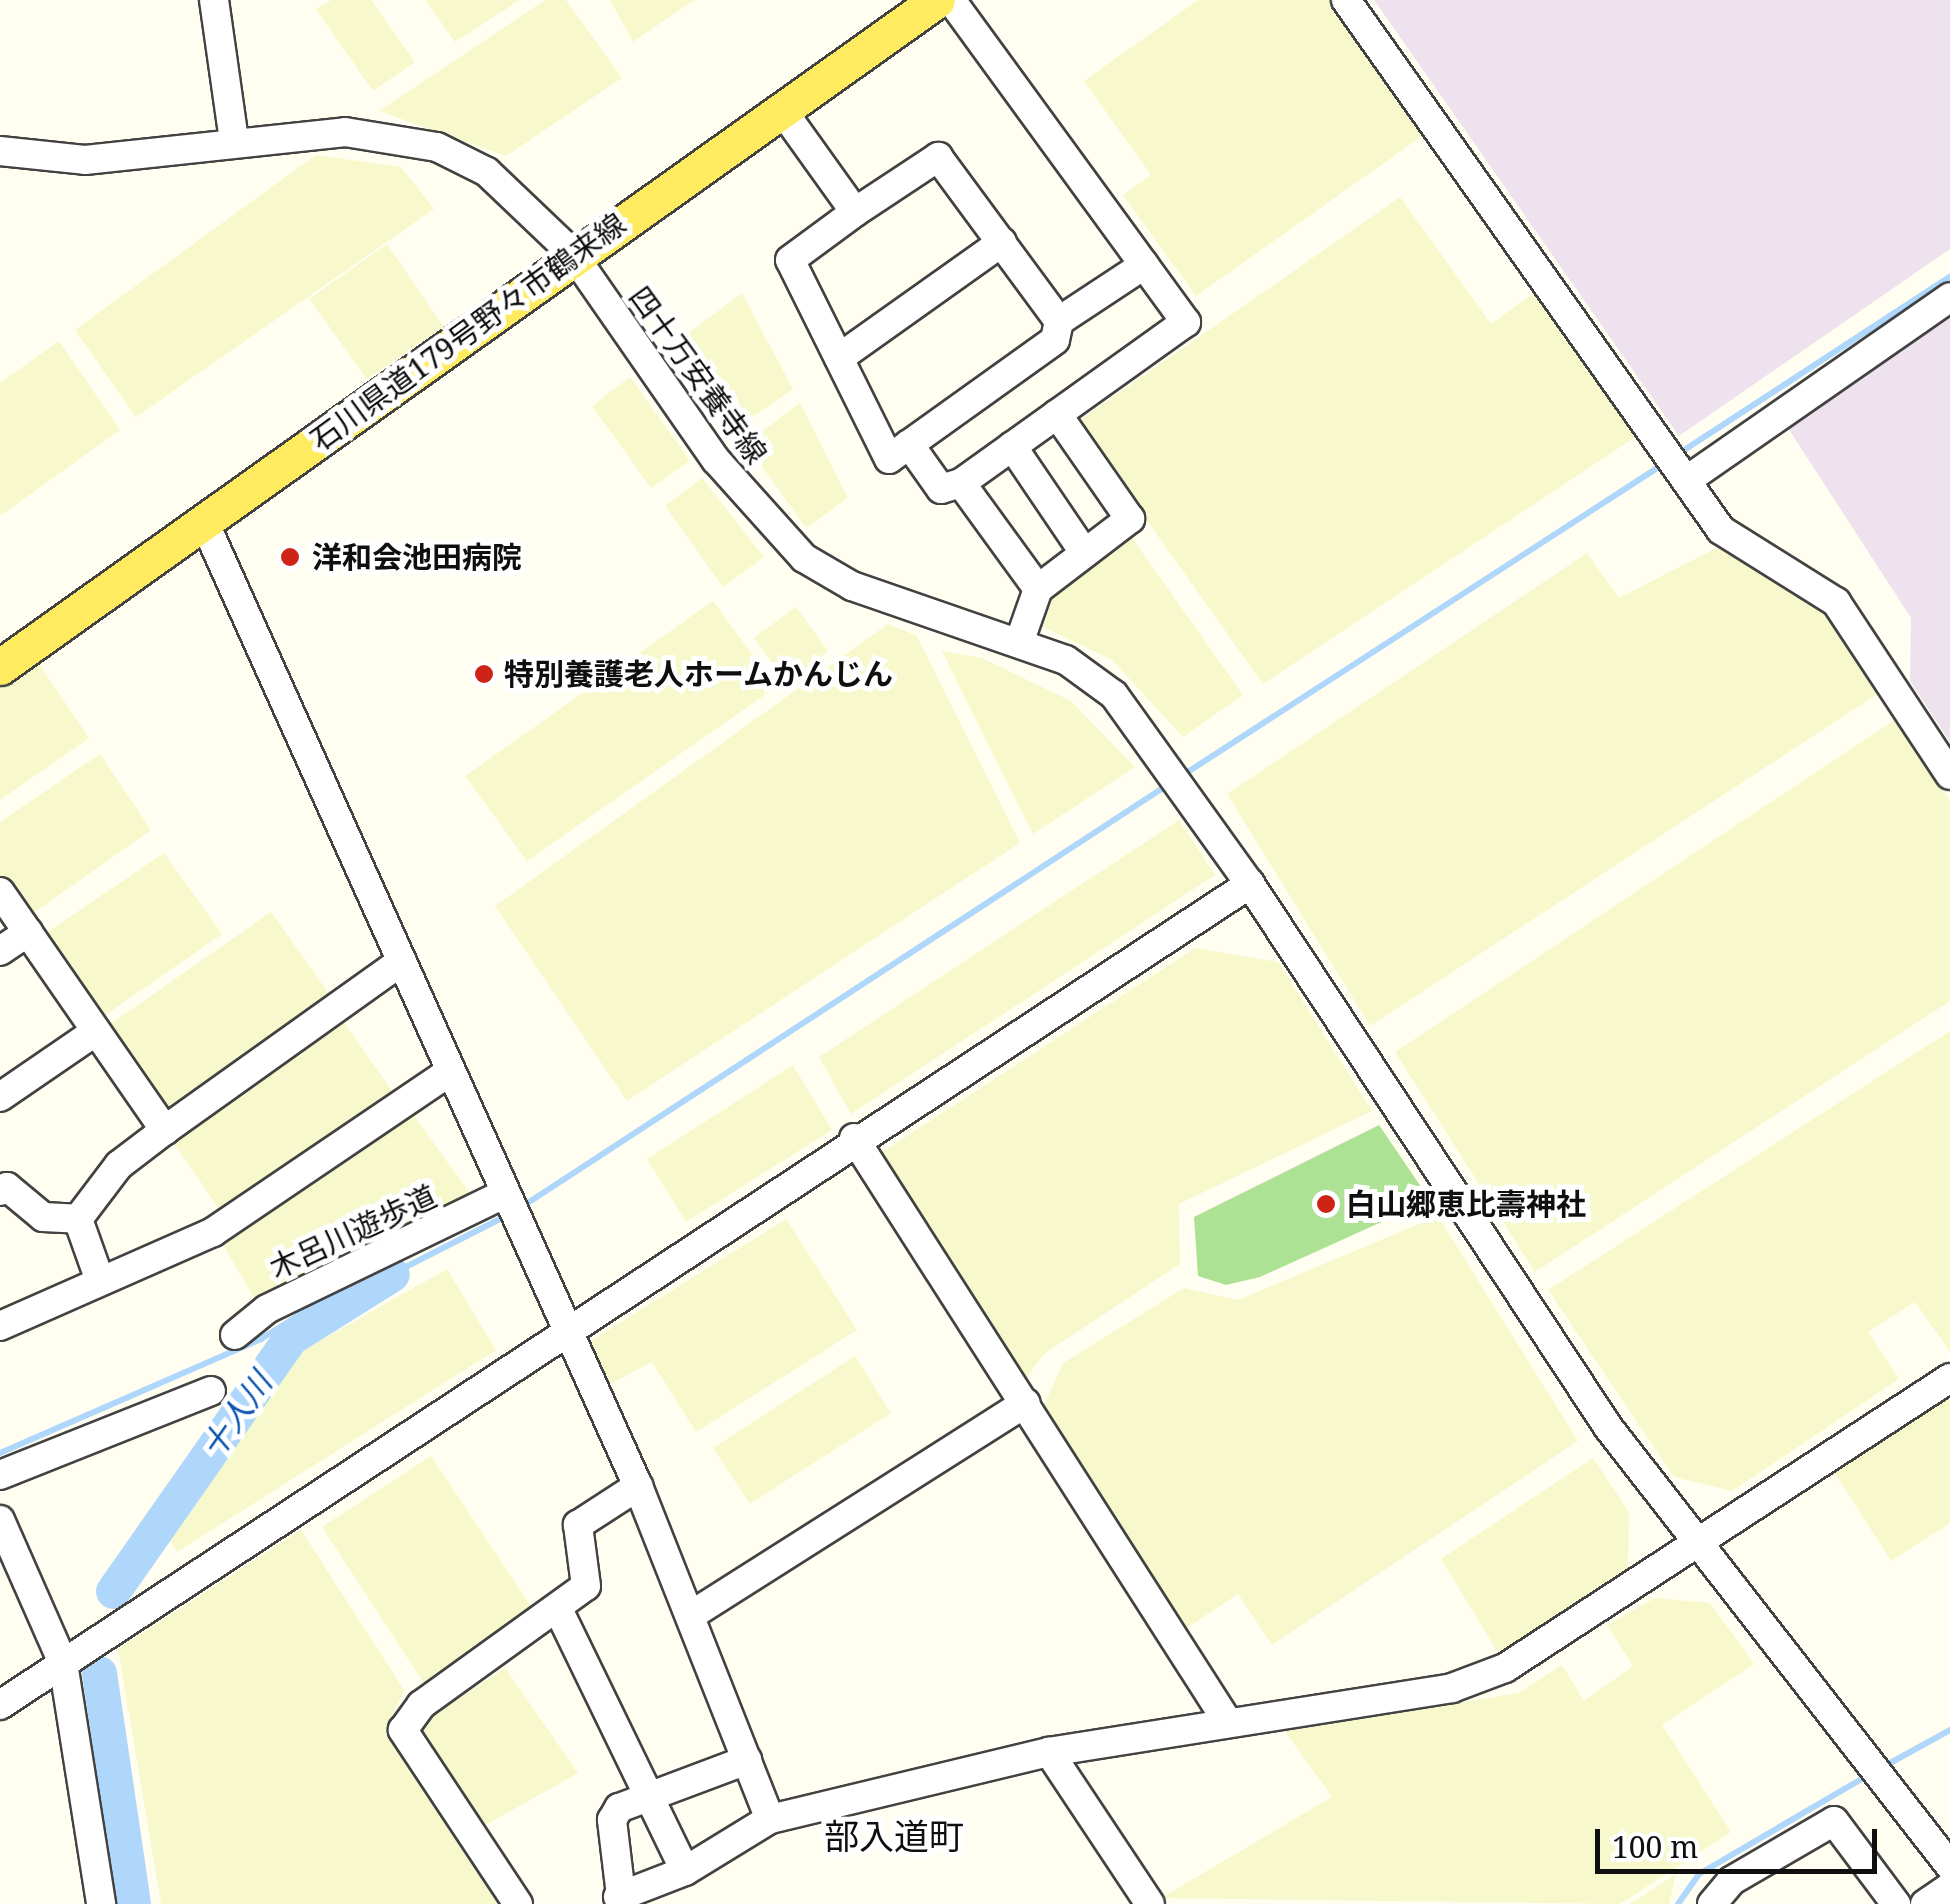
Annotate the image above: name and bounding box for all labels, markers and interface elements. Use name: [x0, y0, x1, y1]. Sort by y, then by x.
street label: 石川県道179号野々市鶴来線: [304, 206, 632, 458]
street label: 四十万安養寺線: [622, 279, 774, 471]
place label: 洋和会池田病院: [312, 539, 522, 575]
marker: 洋和会池田病院: [277, 544, 303, 570]
place label: 特別養護老人ホームかんじん: [504, 656, 894, 692]
marker: 特別養護老人ホームかんじん: [473, 663, 495, 685]
street label: 木呂川遊歩道: [264, 1178, 442, 1286]
place label: 白山郷恵比壽神社: [1346, 1186, 1586, 1222]
marker: 白山郷恵比壽神社: [1315, 1193, 1337, 1215]
water label: 十人川: [193, 1365, 279, 1465]
scale bar: [1600, 1809, 1882, 1871]
district label: 部入道町: [824, 1815, 964, 1857]
text: 100 m: [1612, 1826, 1698, 1867]

